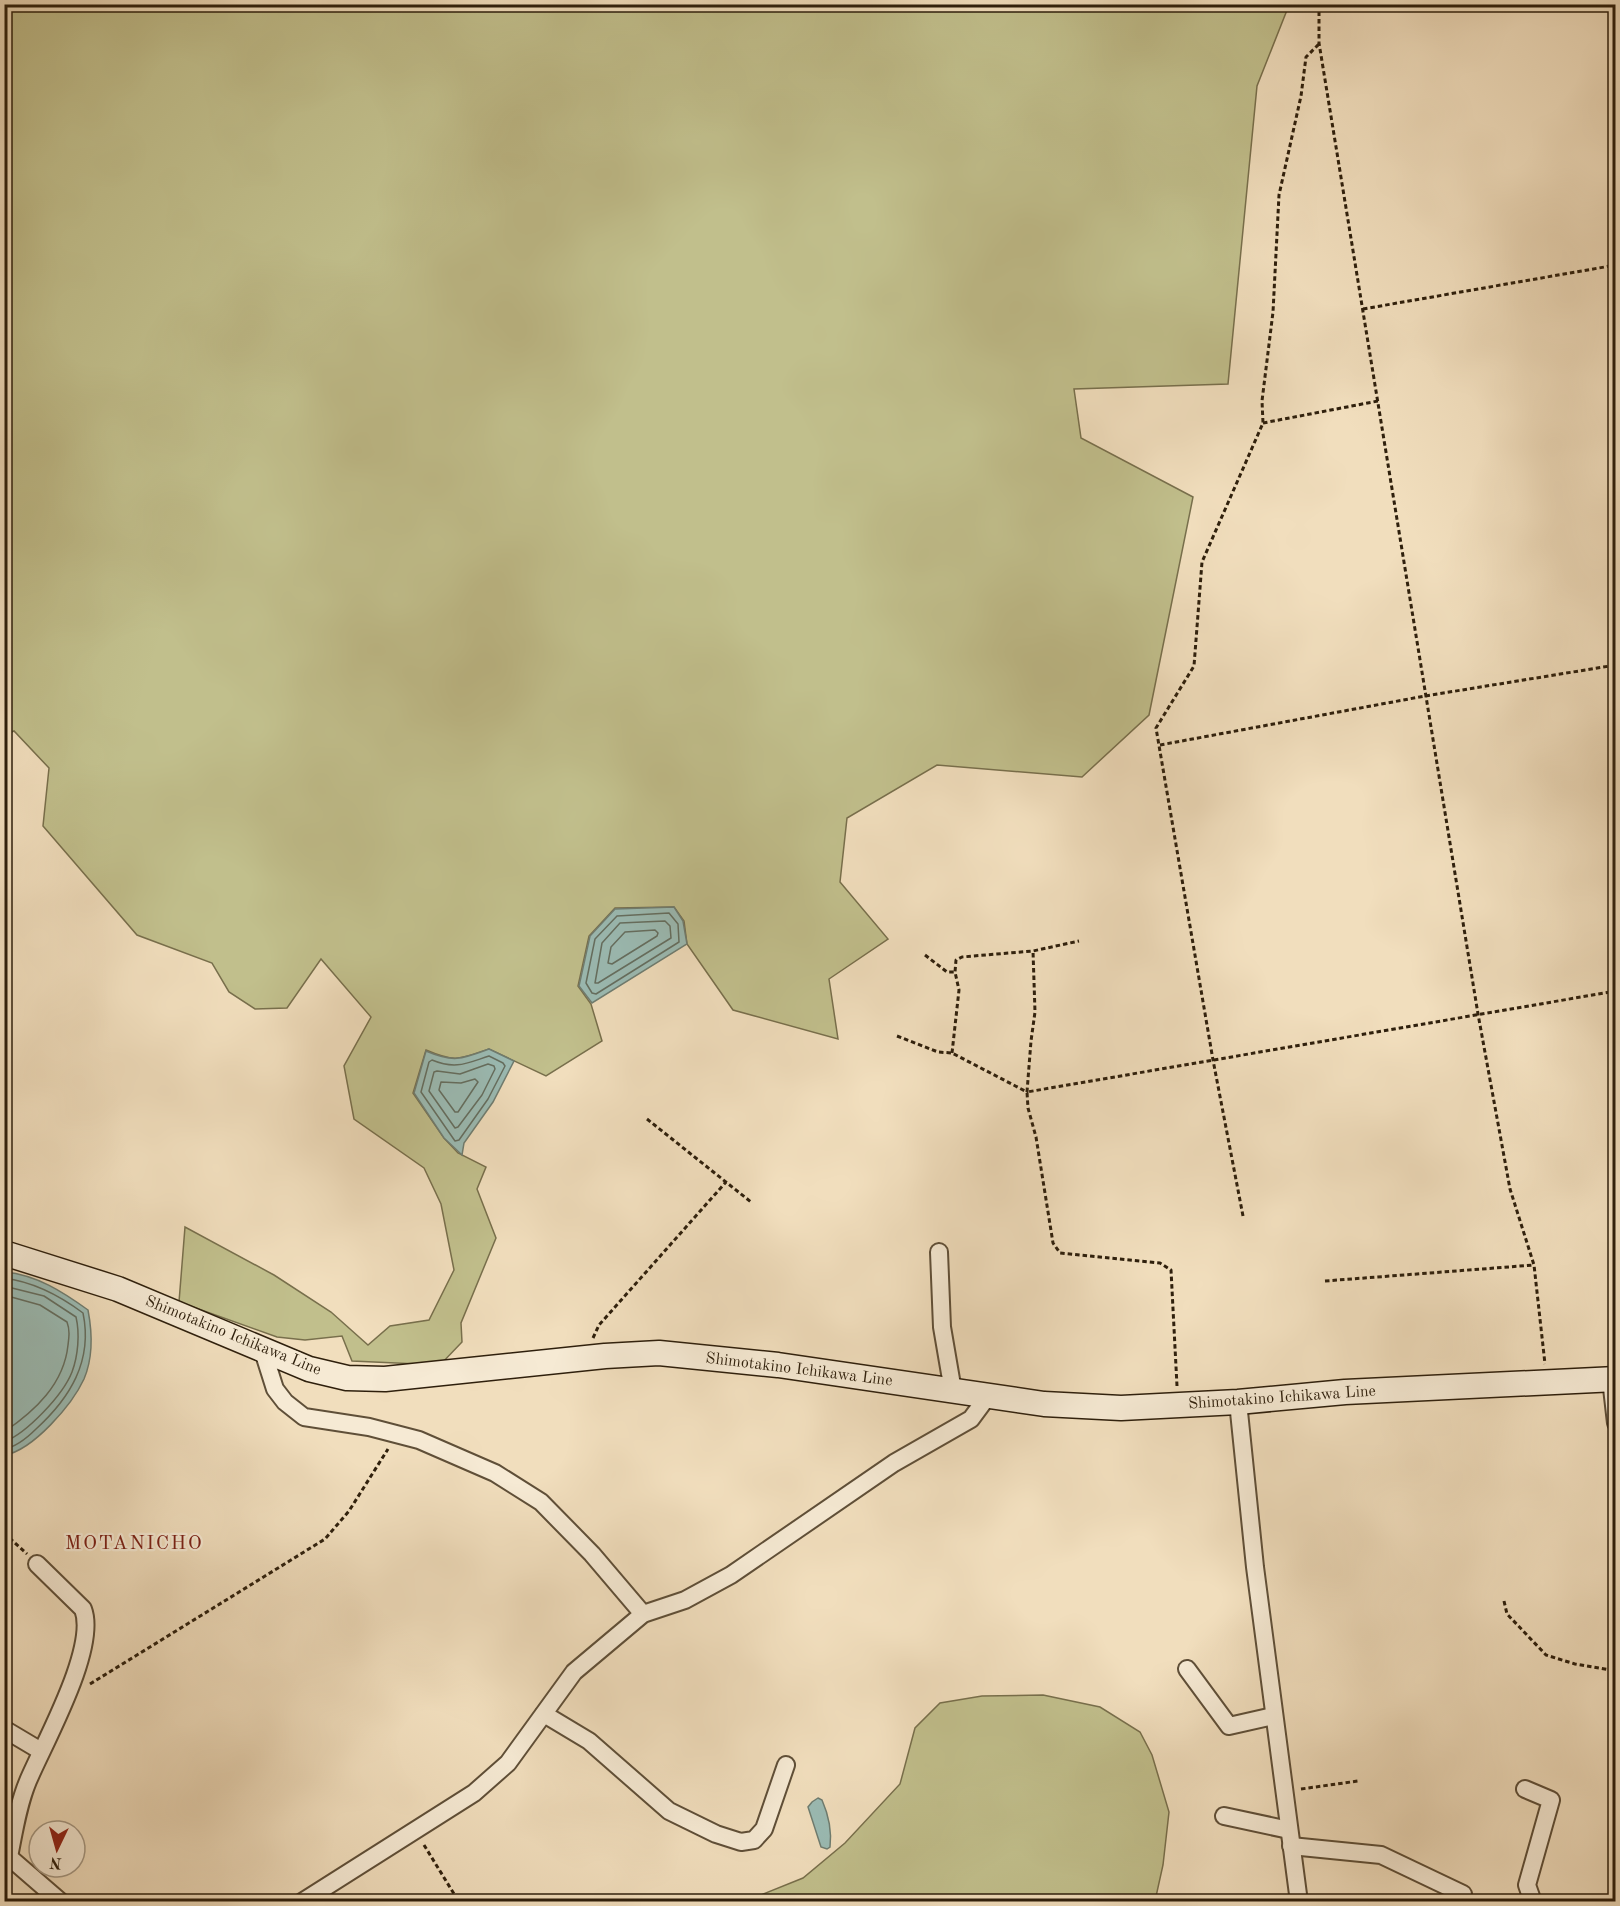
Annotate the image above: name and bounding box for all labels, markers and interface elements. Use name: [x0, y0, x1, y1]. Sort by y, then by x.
street label: Shimotakino Ichikawa Line: [143, 1293, 323, 1379]
street label: Shimotakino Ichikawa Line: [705, 1351, 893, 1389]
street label: Shimotakino Ichikawa Line: [1188, 1383, 1376, 1413]
district label: MOTANICHO: [65, 1534, 203, 1554]
north arrow: [27, 1819, 87, 1879]
text: N: [48, 1853, 63, 1870]

